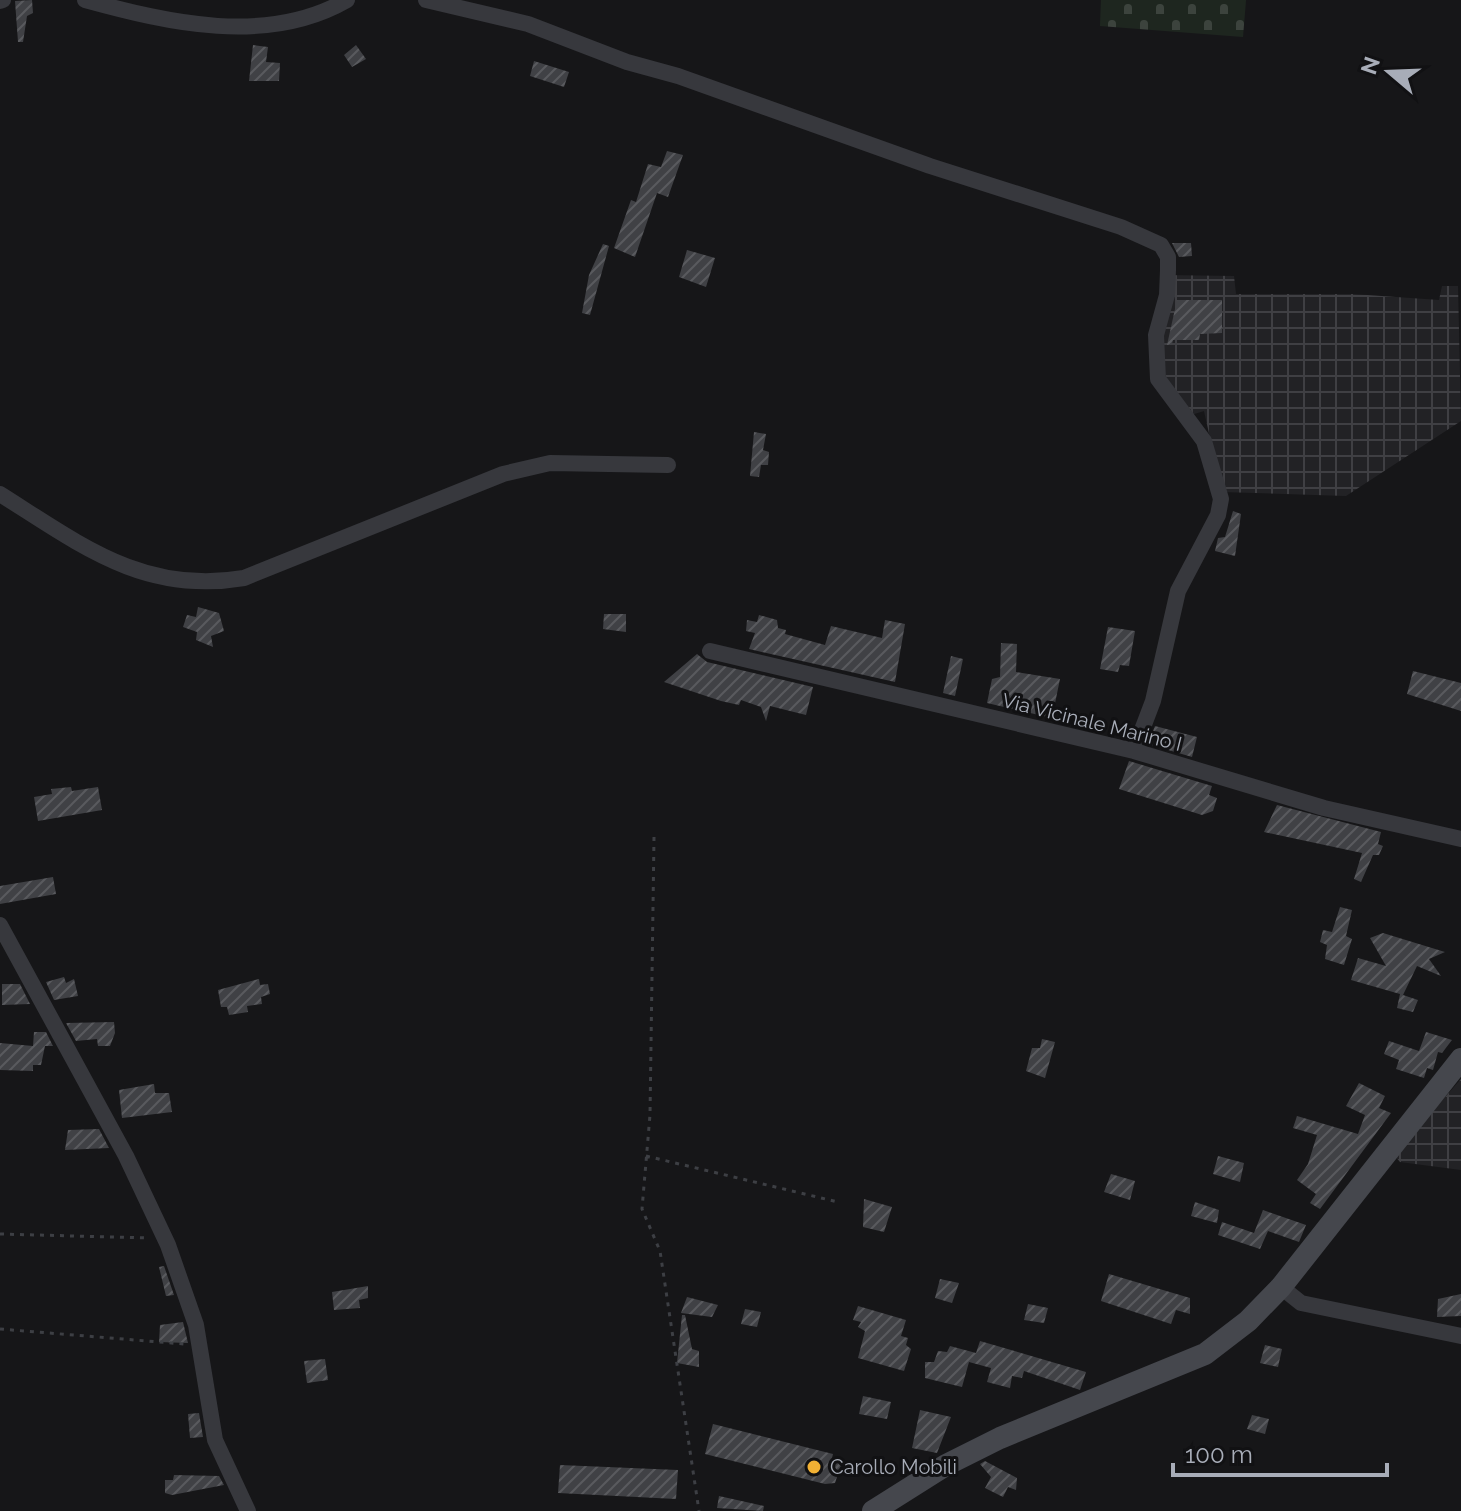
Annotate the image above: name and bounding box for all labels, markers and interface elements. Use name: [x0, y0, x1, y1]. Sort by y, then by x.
north arrow: [1349, 32, 1429, 112]
text: N: [1355, 53, 1385, 78]
street label: Via Vicinale Marino I: [999, 688, 1185, 756]
scale bar: [1173, 1427, 1387, 1477]
text: 100 m: [1185, 1440, 1253, 1469]
place label: Carollo Mobili: [830, 1455, 957, 1479]
marker: Carollo Mobili: [805, 1458, 823, 1476]

